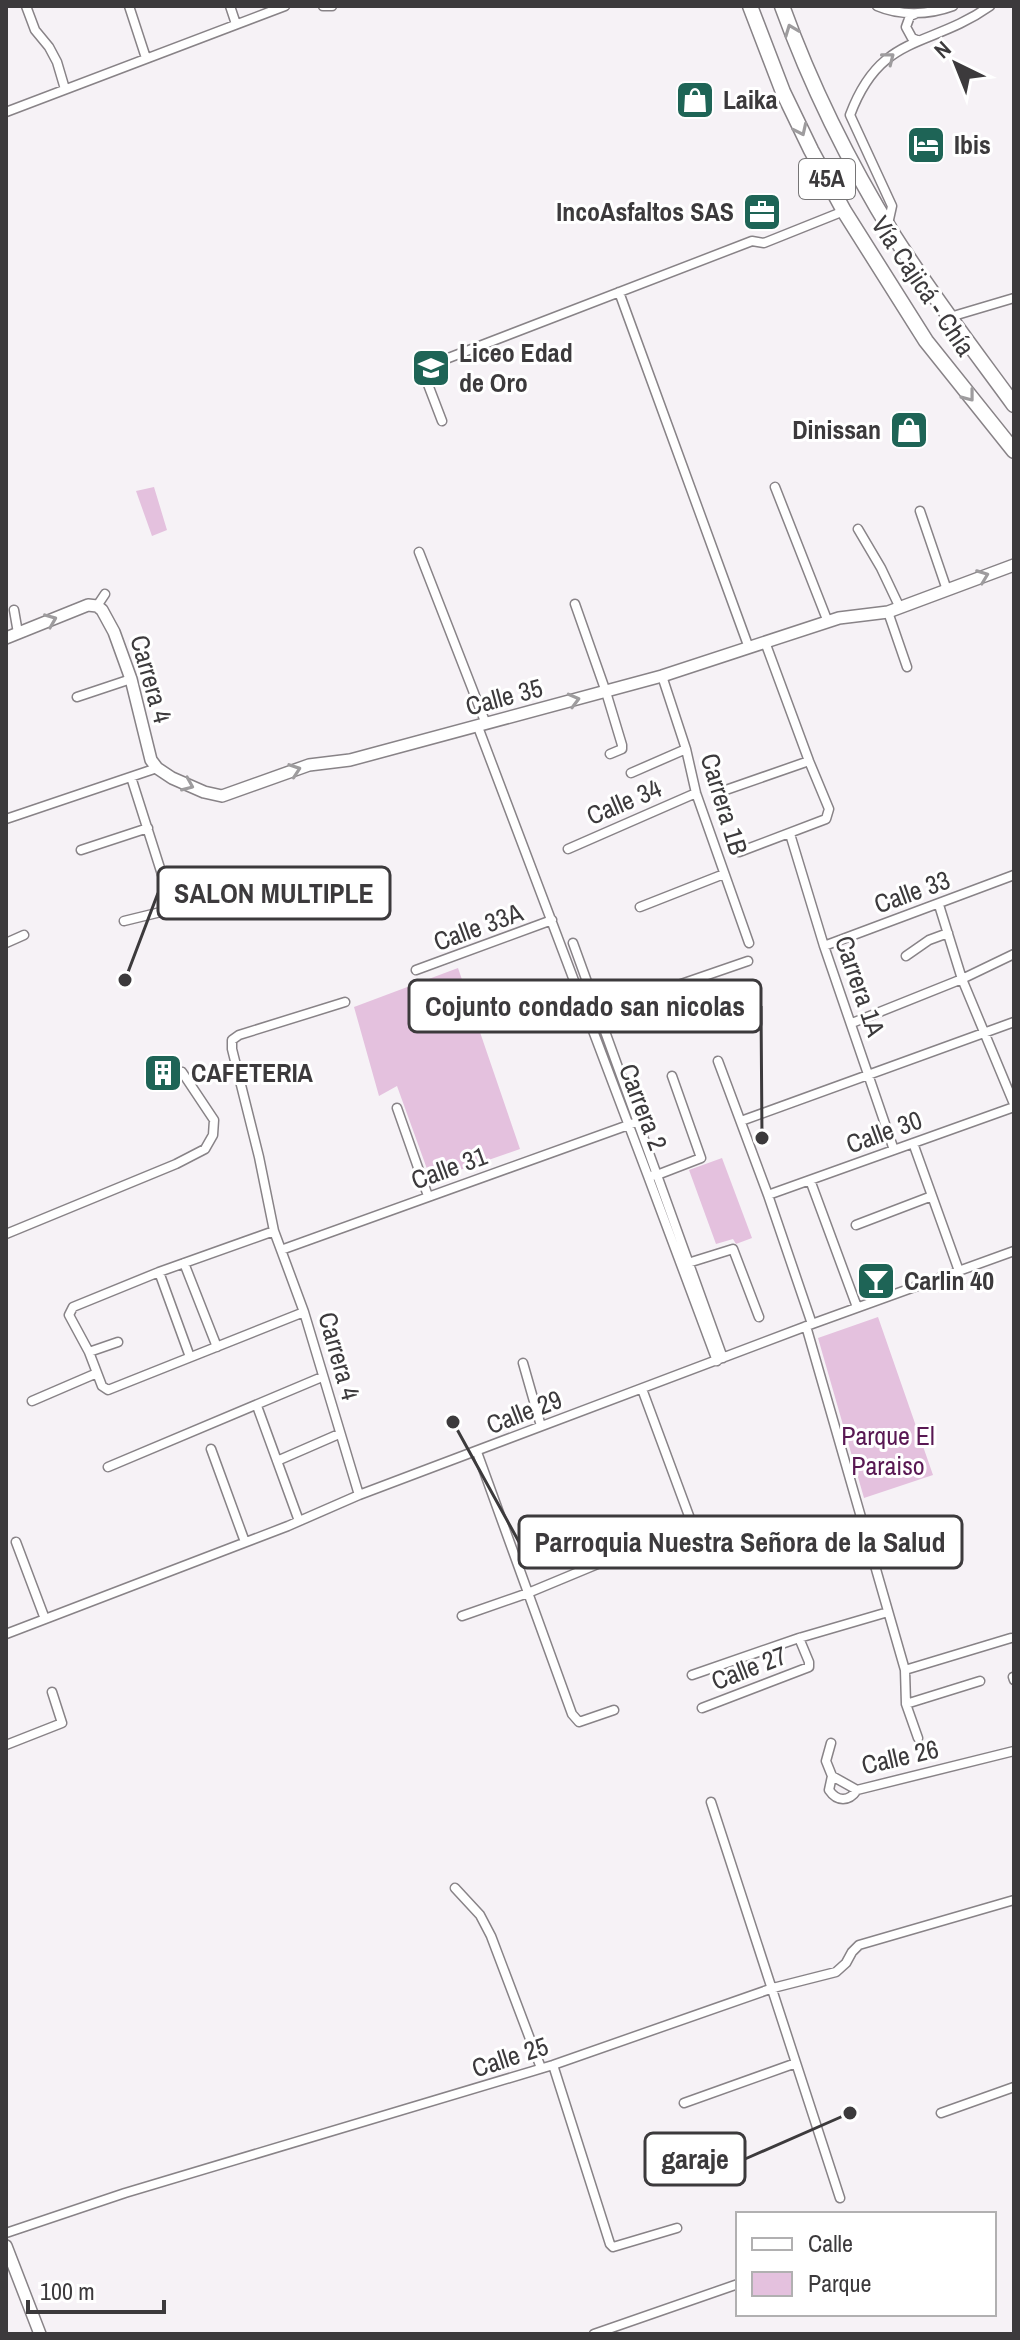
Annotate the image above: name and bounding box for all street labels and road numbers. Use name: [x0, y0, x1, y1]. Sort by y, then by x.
road number: 45A: [799, 159, 855, 199]
street label: Vía Cajicá - Chía: [864, 209, 983, 363]
street label: Carrera 4: [122, 631, 181, 727]
street label: Calle 35: [462, 669, 546, 724]
street label: Carrera 1B: [693, 749, 756, 859]
street label: Calle 34: [581, 770, 667, 833]
street label: Calle 33: [869, 862, 955, 921]
street label: Calle 33A: [428, 894, 528, 959]
street label: Carrera 1A: [827, 931, 894, 1042]
street label: Carrera 2: [611, 1059, 676, 1155]
street label: Calle 30: [841, 1102, 927, 1161]
street label: Calle 31: [406, 1138, 492, 1197]
street label: Carrera 4: [310, 1308, 369, 1404]
street label: Calle 29: [481, 1381, 567, 1442]
street label: Calle 27: [706, 1637, 792, 1698]
street label: Calle 26: [858, 1731, 942, 1782]
street label: Calle 25: [467, 2028, 552, 2085]

